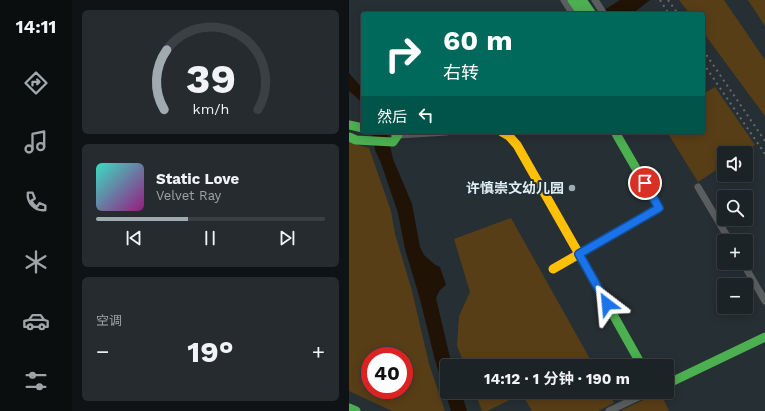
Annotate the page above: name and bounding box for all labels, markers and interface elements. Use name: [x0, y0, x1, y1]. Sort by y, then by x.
text: 14:11: [16, 16, 56, 37]
text: 60 m: [443, 24, 513, 57]
icon: right: [377, 28, 429, 80]
text: 39: [185, 54, 236, 103]
text: 右转: [443, 62, 479, 83]
icon: directions: [22, 69, 50, 97]
text: km/h: [192, 100, 229, 116]
icon: left: [415, 104, 437, 126]
text: 然后: [377, 108, 407, 126]
icon: music: [22, 128, 50, 156]
map controls: [717, 146, 753, 314]
button: sound: [717, 146, 753, 182]
pin: [628, 166, 662, 200]
text: Static Love: [156, 170, 239, 188]
icon: arrive: [634, 172, 656, 194]
place label: 许慎崇文幼儿园: [466, 180, 564, 196]
marker: 许慎崇文幼儿园: [567, 183, 577, 193]
icon: phone: [22, 188, 50, 216]
text: Velvet Ray: [156, 188, 221, 203]
button: search: [717, 190, 753, 226]
icon: previous: [123, 227, 145, 249]
icon: pause: [199, 227, 221, 249]
icon: next: [276, 227, 298, 249]
button: +: [717, 234, 753, 270]
icon: climate: [22, 248, 50, 276]
button: −: [717, 278, 753, 314]
position arrow: [586, 283, 628, 325]
icon: car: [22, 307, 50, 335]
text: 空调: [96, 313, 122, 328]
text: 19°: [187, 334, 234, 369]
text: −: [96, 339, 109, 364]
text: +: [312, 339, 325, 364]
speed limit sign: 40: [361, 347, 413, 399]
icon: filters: [22, 367, 50, 395]
text: 14:12 · 1 分钟 · 190 m: [484, 370, 630, 388]

